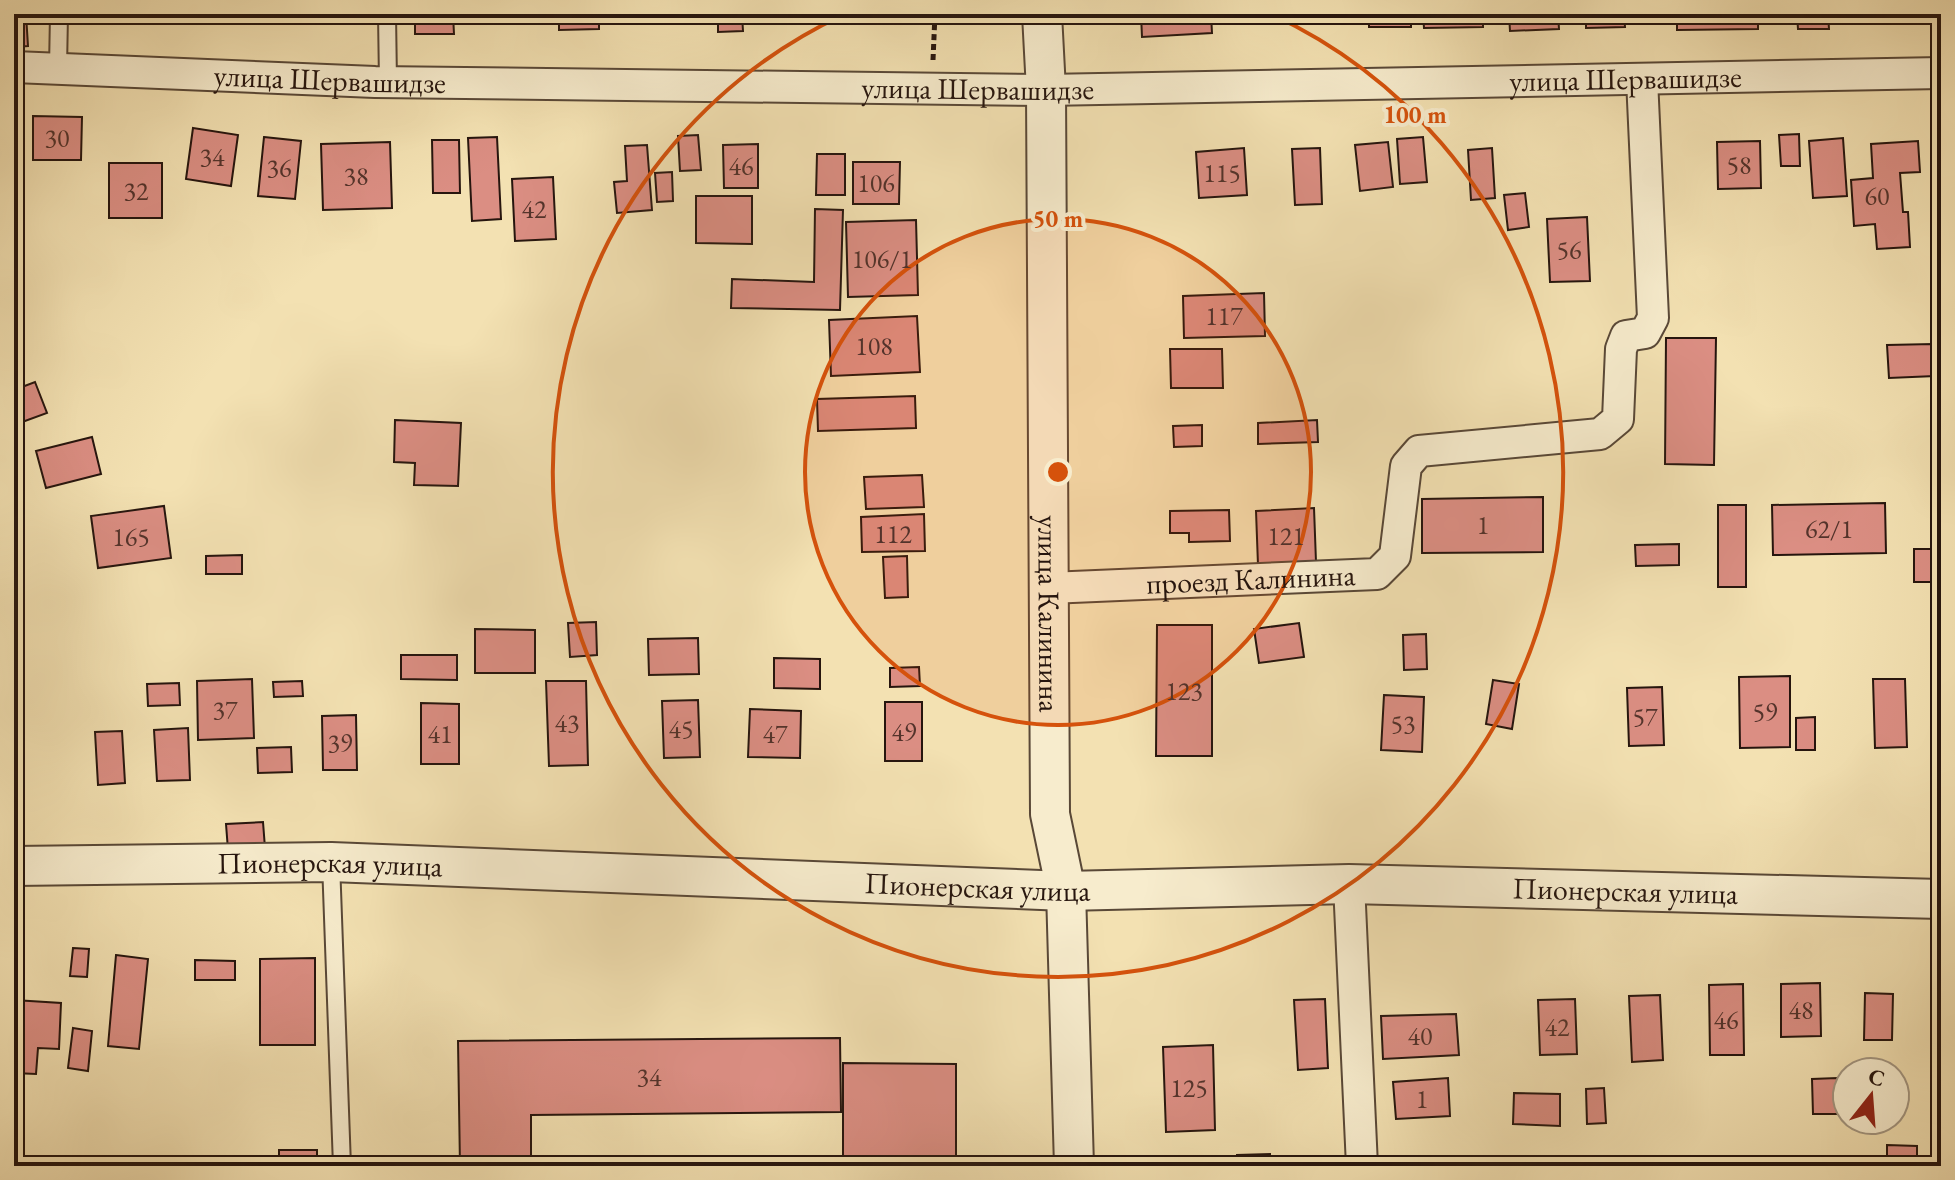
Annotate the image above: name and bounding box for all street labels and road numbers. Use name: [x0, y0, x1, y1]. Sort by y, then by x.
street label: улица Шервашидзе: [213, 55, 446, 102]
street label: улица Шервашидзе: [1509, 57, 1742, 100]
street label: улица Шервашидзе: [861, 68, 1094, 109]
street label: улица Калинина: [1029, 515, 1069, 713]
street label: проезд Калинина: [1145, 555, 1356, 603]
street label: Пионерская улица: [217, 842, 443, 885]
street label: Пионерская улица: [864, 863, 1091, 910]
street label: Пионерская улица: [1512, 868, 1739, 913]

